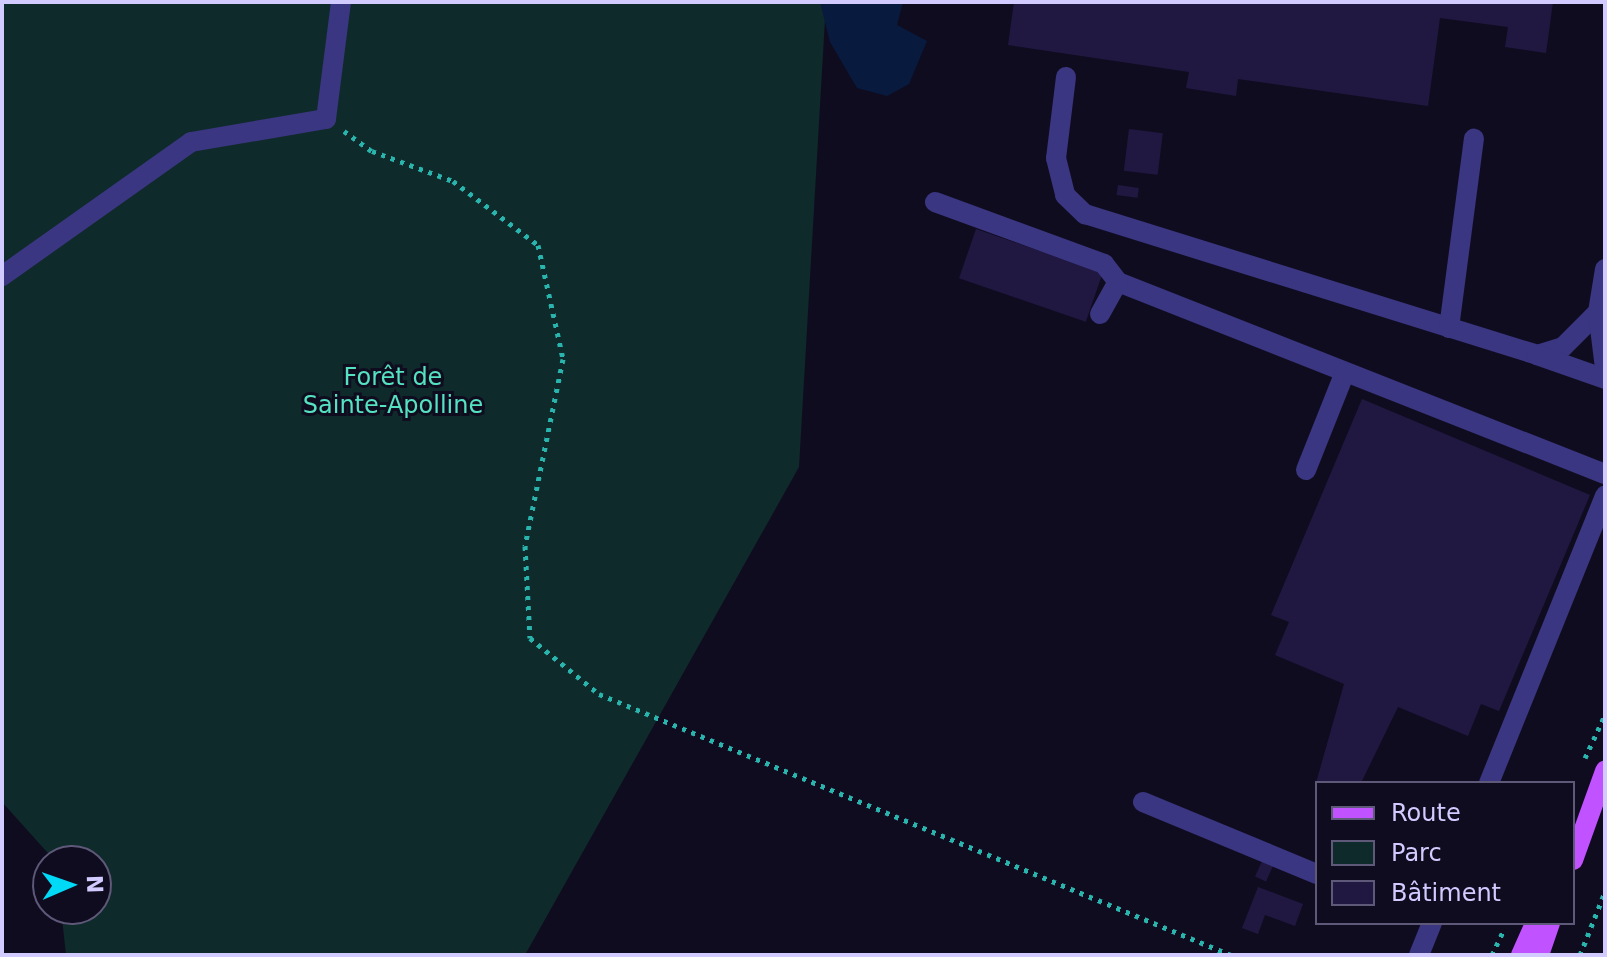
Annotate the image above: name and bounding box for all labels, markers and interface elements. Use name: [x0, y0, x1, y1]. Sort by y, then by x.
park label: Forêt de Sainte-Apolline: [303, 364, 483, 420]
legend: [1315, 781, 1575, 925]
text: Route: [1391, 799, 1461, 827]
text: Parc: [1391, 839, 1442, 867]
north arrow: [32, 845, 112, 925]
text: N: [82, 875, 107, 894]
text: Bâtiment: [1391, 879, 1501, 907]

